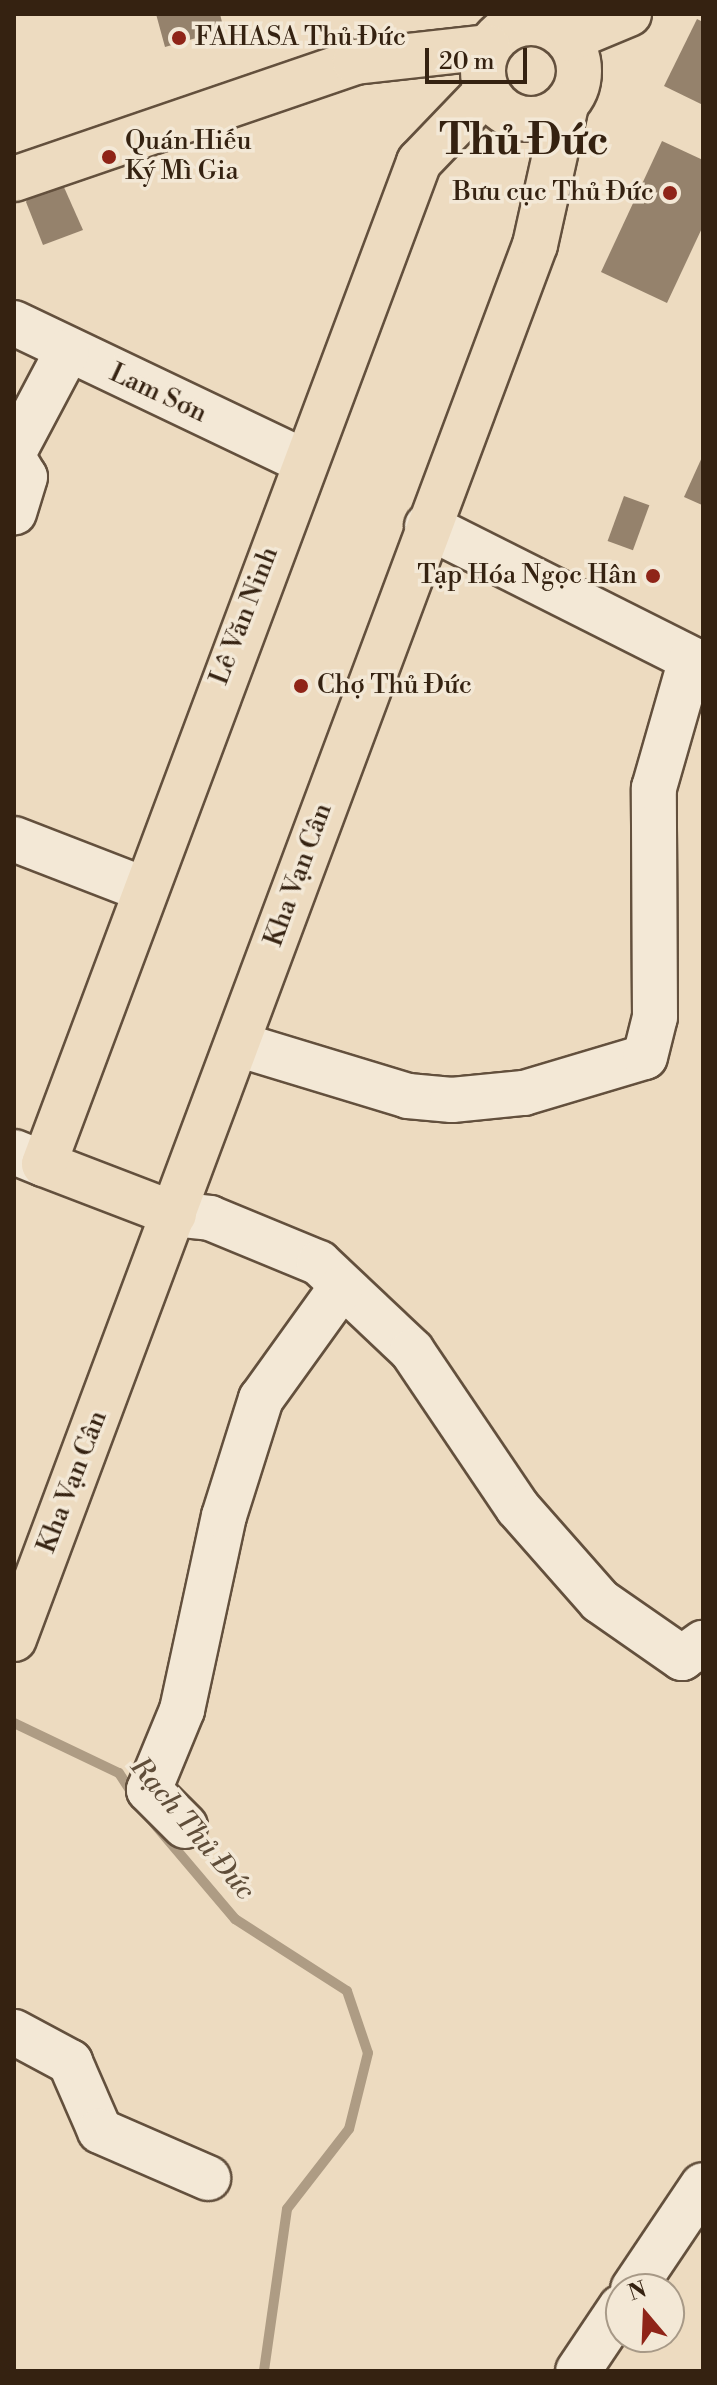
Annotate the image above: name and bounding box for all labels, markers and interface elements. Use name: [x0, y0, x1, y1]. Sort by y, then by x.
place label: FAHASA Thủ Đức: [195, 22, 406, 54]
marker: FAHASA Thủ Đức: [170, 29, 188, 47]
scale bar: [429, 32, 531, 82]
text: 20 m: [439, 47, 495, 77]
district label: Thủ Đức: [439, 117, 609, 167]
place label: Quán Hiếu Ký Mì Gia: [125, 126, 252, 188]
marker: Quán Hiếu Ký Mì Gia: [100, 148, 118, 166]
place label: Bưu cục Thủ Đức: [453, 177, 654, 209]
marker: Bưu cục Thủ Đức: [661, 184, 679, 202]
street label: Lam Sơn: [104, 358, 212, 430]
street label: Lê Văn Ninh: [204, 543, 286, 689]
place label: Tạp Hóa Ngọc Hân: [417, 560, 637, 592]
marker: Tạp Hóa Ngọc Hân: [644, 567, 662, 585]
place label: Chợ Thủ Đức: [317, 670, 472, 702]
marker: Chợ Thủ Đức: [292, 677, 310, 695]
street label: Kha Vạn Cân: [259, 799, 339, 951]
street label: Kha Vạn Cân: [32, 1406, 114, 1558]
water label: Rạch Thủ Đức: [123, 1751, 261, 1907]
north arrow: [605, 2273, 685, 2353]
text: N: [625, 2276, 650, 2307]

